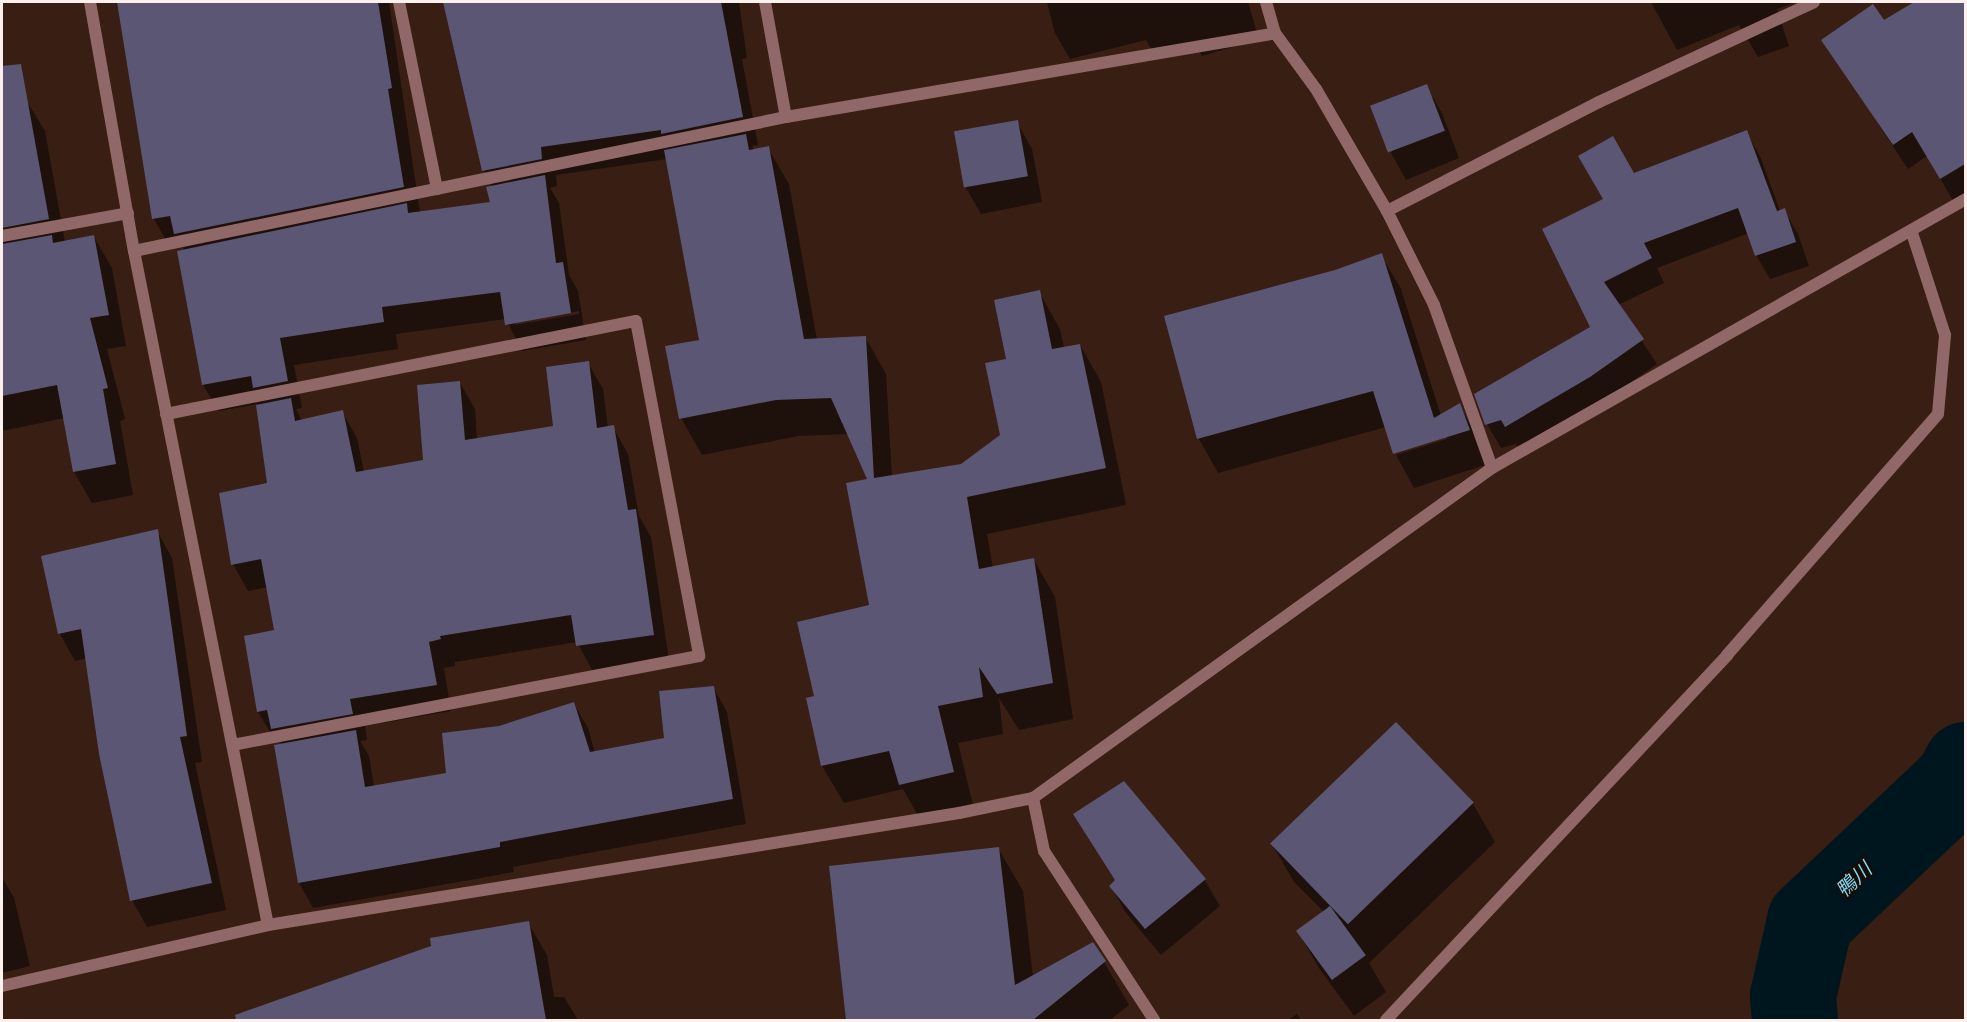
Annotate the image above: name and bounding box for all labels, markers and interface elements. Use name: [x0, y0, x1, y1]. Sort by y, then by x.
water label: 鴨川: [1831, 858, 1877, 902]

